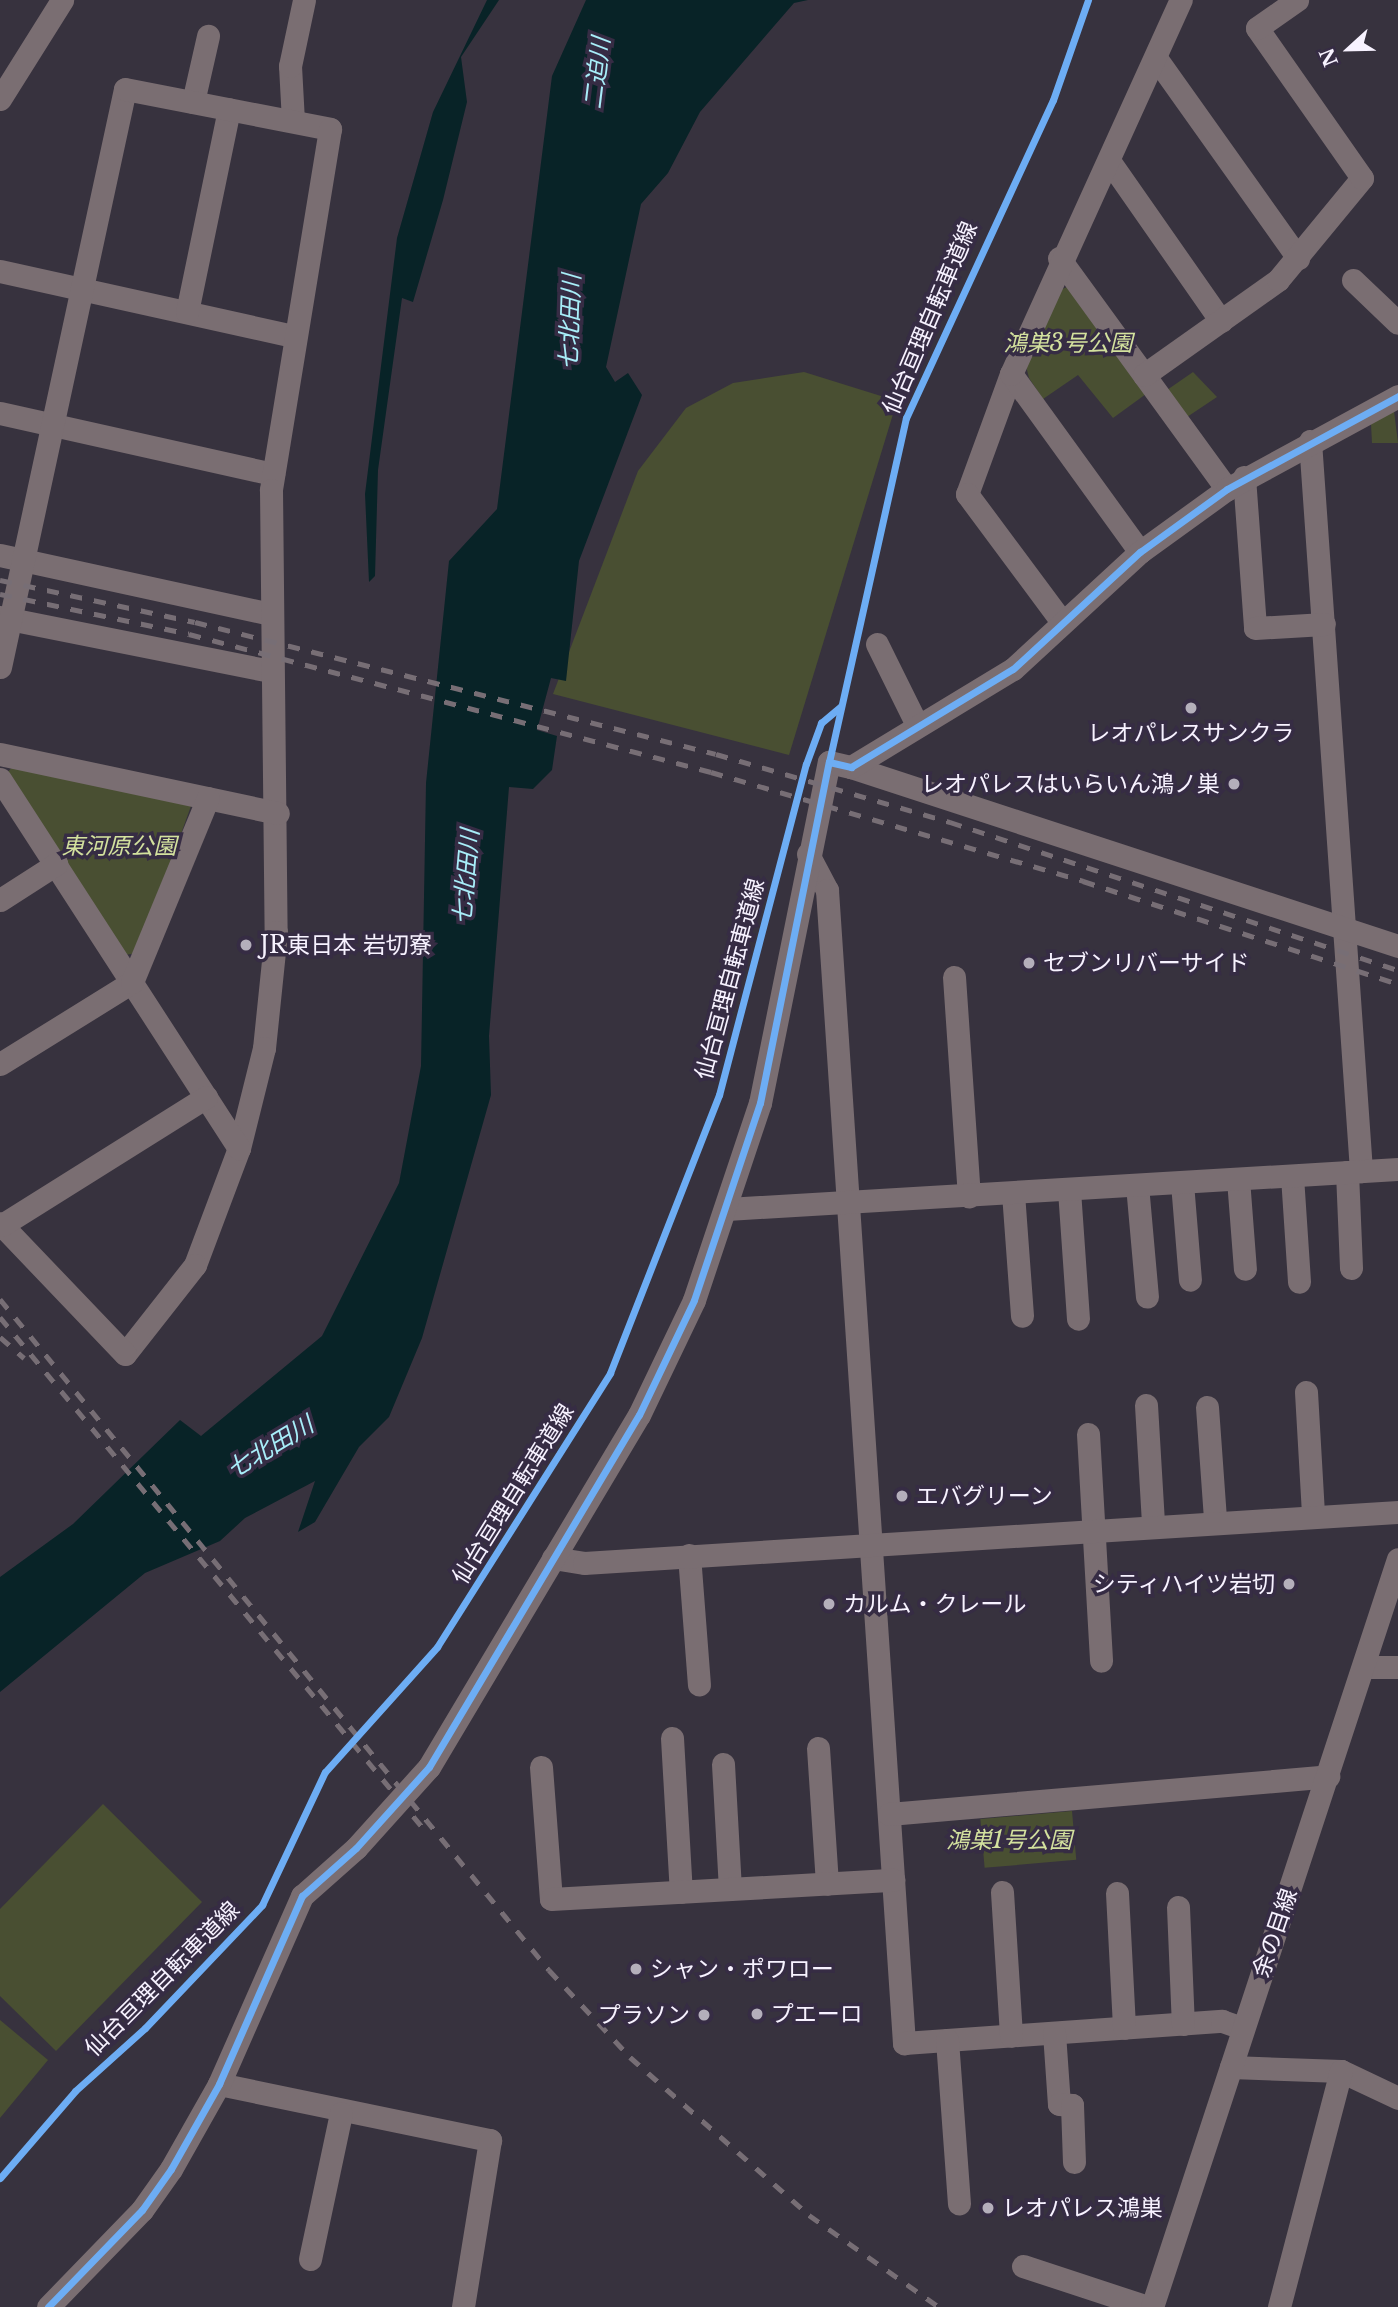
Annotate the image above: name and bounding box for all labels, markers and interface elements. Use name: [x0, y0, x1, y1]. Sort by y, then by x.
north arrow: [1314, 14, 1384, 84]
water label: 二迫川: [578, 36, 616, 110]
text: N: [1315, 44, 1343, 70]
street label: 仙台亘理自転車道線: [877, 217, 983, 419]
water label: 七北田川: [554, 274, 586, 370]
park label: 鴻巣3号公園: [1003, 329, 1133, 357]
marker: レオパレスサンクラ: [1183, 700, 1199, 716]
place label: レオパレスサンクラ: [1088, 719, 1294, 747]
place label: レオパレスはいらいん鴻ノ巣: [921, 770, 1220, 798]
marker: レオパレスはいらいん鴻ノ巣: [1226, 776, 1242, 792]
water label: 七北田川: [447, 828, 485, 926]
park label: 東河原公園: [62, 832, 176, 860]
street label: 仙台亘理自転車道線: [690, 875, 770, 1083]
place label: JR東日本 岩切寮: [260, 931, 432, 959]
marker: JR東日本 岩切寮: [238, 937, 254, 953]
place label: セブンリバーサイド: [1043, 949, 1250, 977]
marker: セブンリバーサイド: [1021, 955, 1037, 971]
street label: 仙台亘理自転車道線: [446, 1399, 580, 1589]
water label: 七北田川: [221, 1410, 319, 1484]
place label: エバグリーン: [916, 1482, 1054, 1510]
marker: エバグリーン: [894, 1488, 910, 1504]
place label: シティハイツ岩切: [1091, 1570, 1275, 1598]
marker: シティハイツ岩切: [1281, 1576, 1297, 1592]
place label: カルム・クレール: [843, 1590, 1027, 1618]
marker: カルム・クレール: [821, 1596, 837, 1612]
park label: 鴻巣1号公園: [946, 1826, 1072, 1854]
street label: 余の目線: [1247, 1885, 1303, 1981]
street label: 仙台亘理自転車道線: [79, 1896, 245, 2062]
place label: シャン・ポワロー: [650, 1955, 834, 1983]
marker: シャン・ポワロー: [628, 1961, 644, 1977]
place label: プエーロ: [771, 2000, 863, 2028]
place label: プラソン: [598, 2001, 690, 2029]
marker: プエーロ: [749, 2006, 765, 2022]
marker: プラソン: [696, 2007, 712, 2023]
place label: レオパレス鴻巣: [1002, 2194, 1163, 2222]
marker: レオパレス鴻巣: [980, 2200, 996, 2216]

